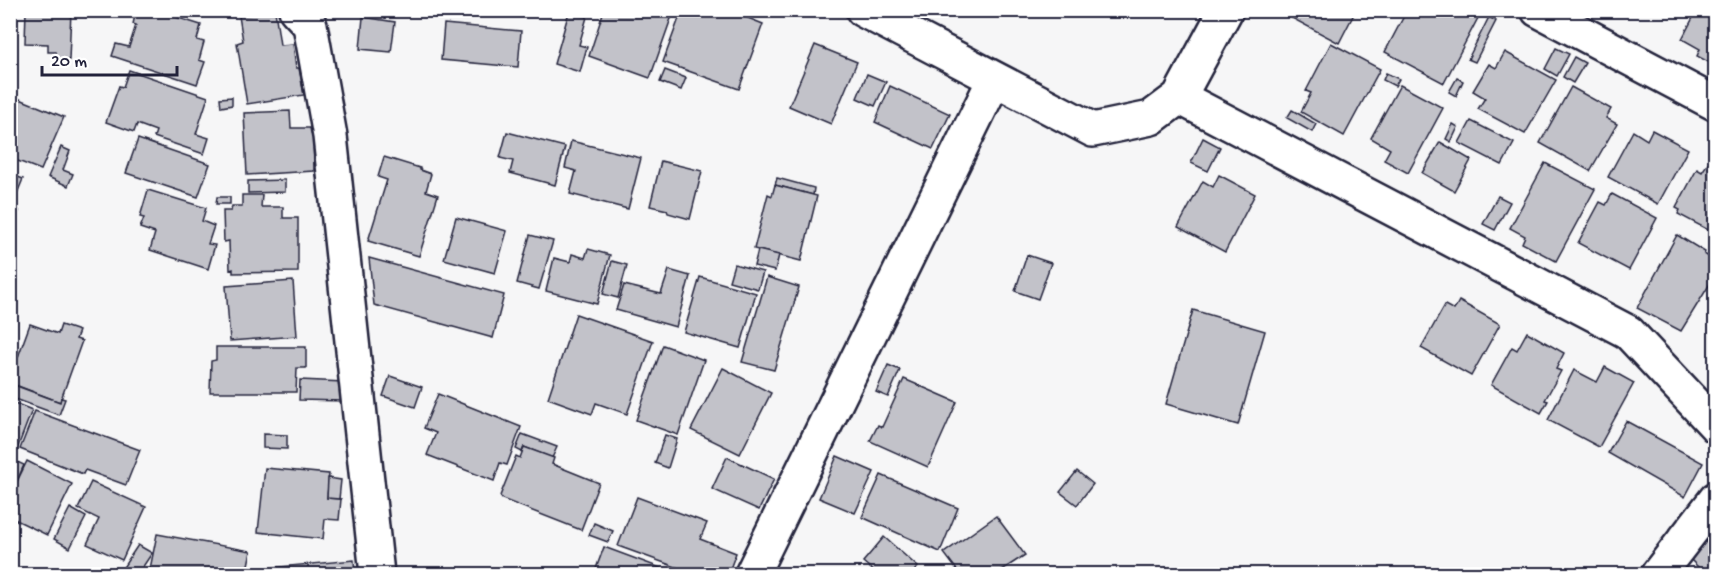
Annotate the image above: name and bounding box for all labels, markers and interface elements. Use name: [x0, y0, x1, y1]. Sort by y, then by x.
scale bar: [42, 39, 177, 77]
text: 20 m: [51, 52, 87, 73]

